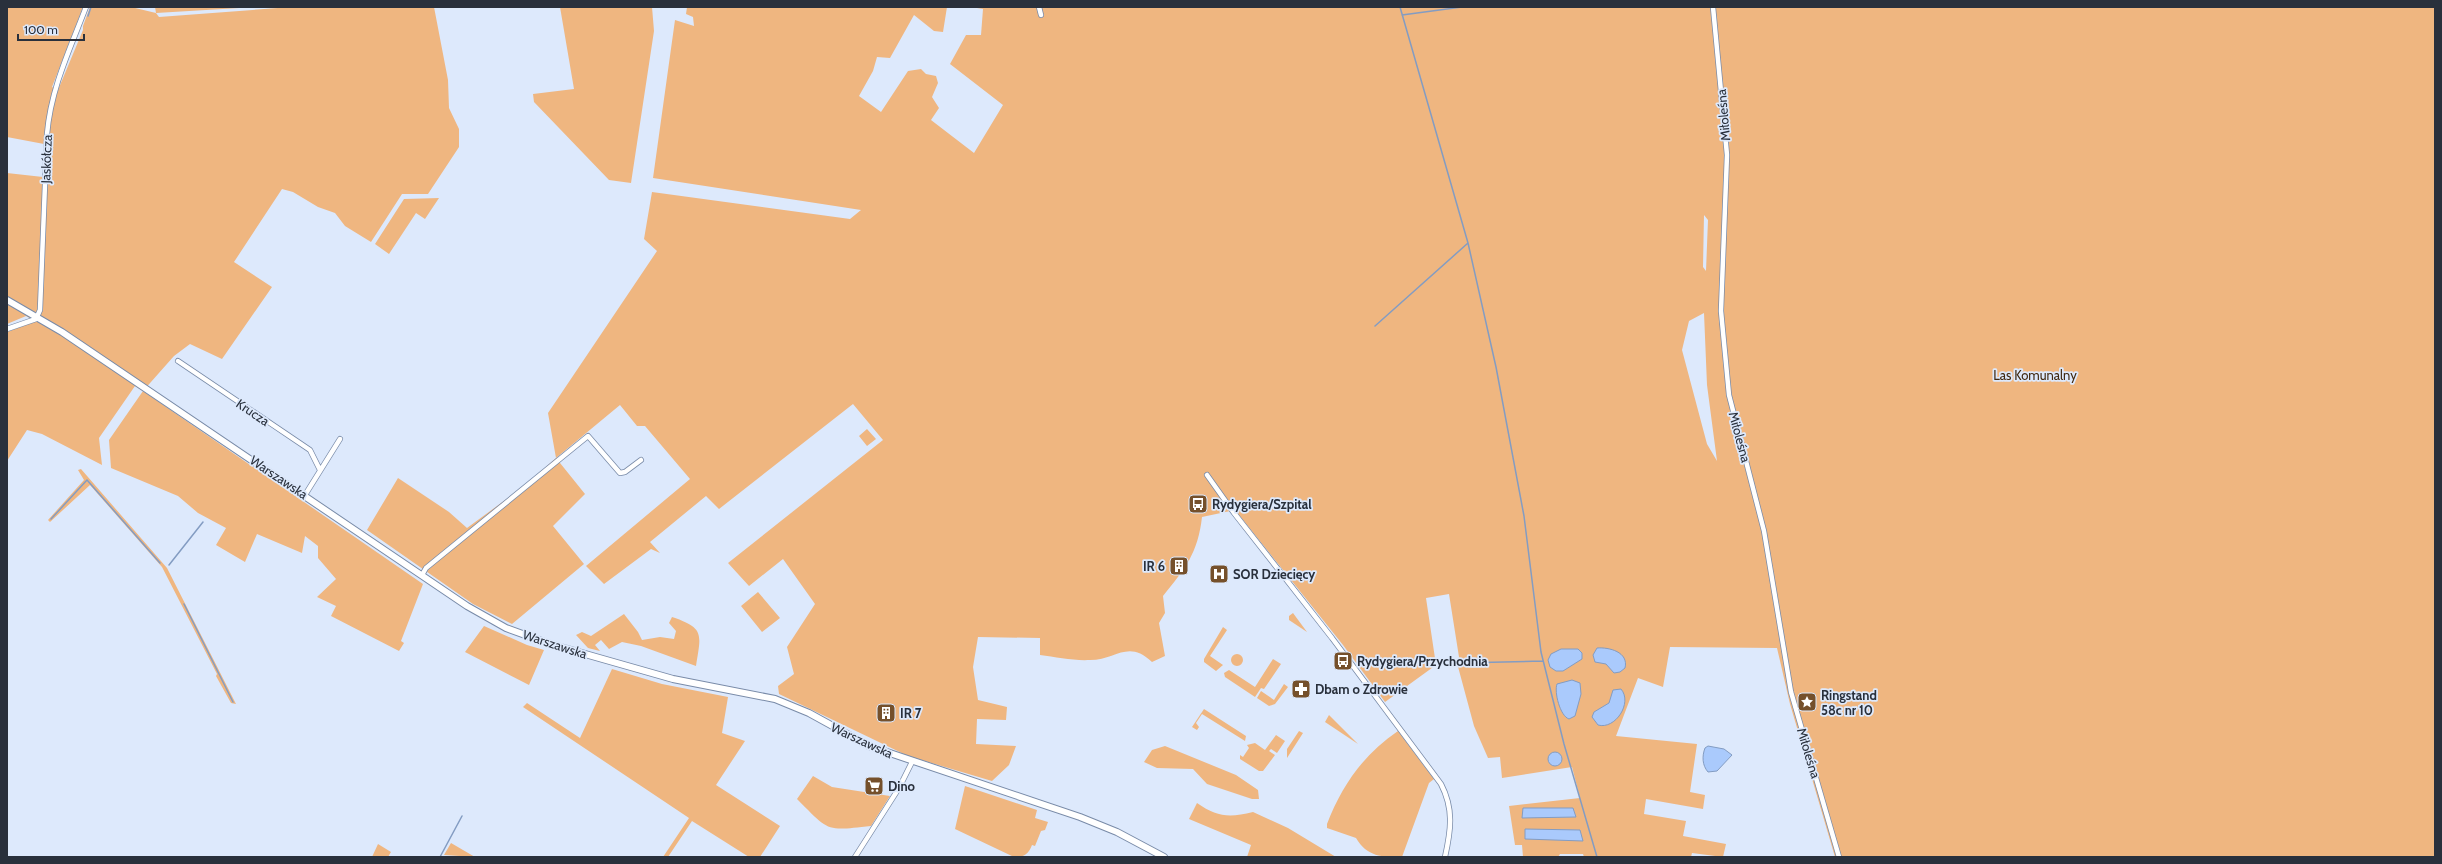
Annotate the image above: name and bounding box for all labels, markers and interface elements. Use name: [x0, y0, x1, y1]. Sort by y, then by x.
scale bar: [18, 16, 84, 42]
text: 100 m: [24, 22, 58, 37]
street label: Miłoleśna: [1713, 88, 1733, 142]
street label: Jaskółcza: [37, 134, 55, 185]
park label: Las Komunalny: [1993, 367, 2077, 383]
street label: Krucza: [233, 395, 273, 429]
street label: Miłoleśna: [1726, 410, 1755, 465]
street label: Warszawska: [247, 452, 312, 503]
bus stop icon: Rydygiera/Szpital: [1187, 493, 1209, 515]
place label: Rydygiera/Szpital: [1212, 496, 1312, 512]
building icon: IR 6: [1168, 555, 1190, 577]
place label: IR 6: [1143, 558, 1165, 574]
hospital icon: SOR Dziecięcy: [1208, 563, 1230, 585]
place label: SOR Dziecięcy: [1233, 566, 1315, 582]
street label: Warszawska: [521, 626, 590, 662]
bus stop icon: Rydygiera/Przychodnia: [1332, 650, 1354, 672]
place label: Rydygiera/Przychodnia: [1357, 653, 1488, 669]
pharmacy icon: Dbam o Zdrowie: [1290, 678, 1312, 700]
place label: Dbam o Zdrowie: [1315, 681, 1408, 697]
place label: Ringstand 58c nr 10: [1821, 687, 1877, 718]
place icon: Ringstand 58c nr 10: [1796, 691, 1818, 713]
building icon: IR 7: [875, 702, 897, 724]
place label: IR 7: [900, 705, 922, 721]
street label: Warszawska: [828, 719, 896, 762]
street label: Miłoleśna: [1794, 726, 1824, 781]
supermarket icon: Dino: [863, 775, 885, 797]
place label: Dino: [888, 778, 916, 794]

